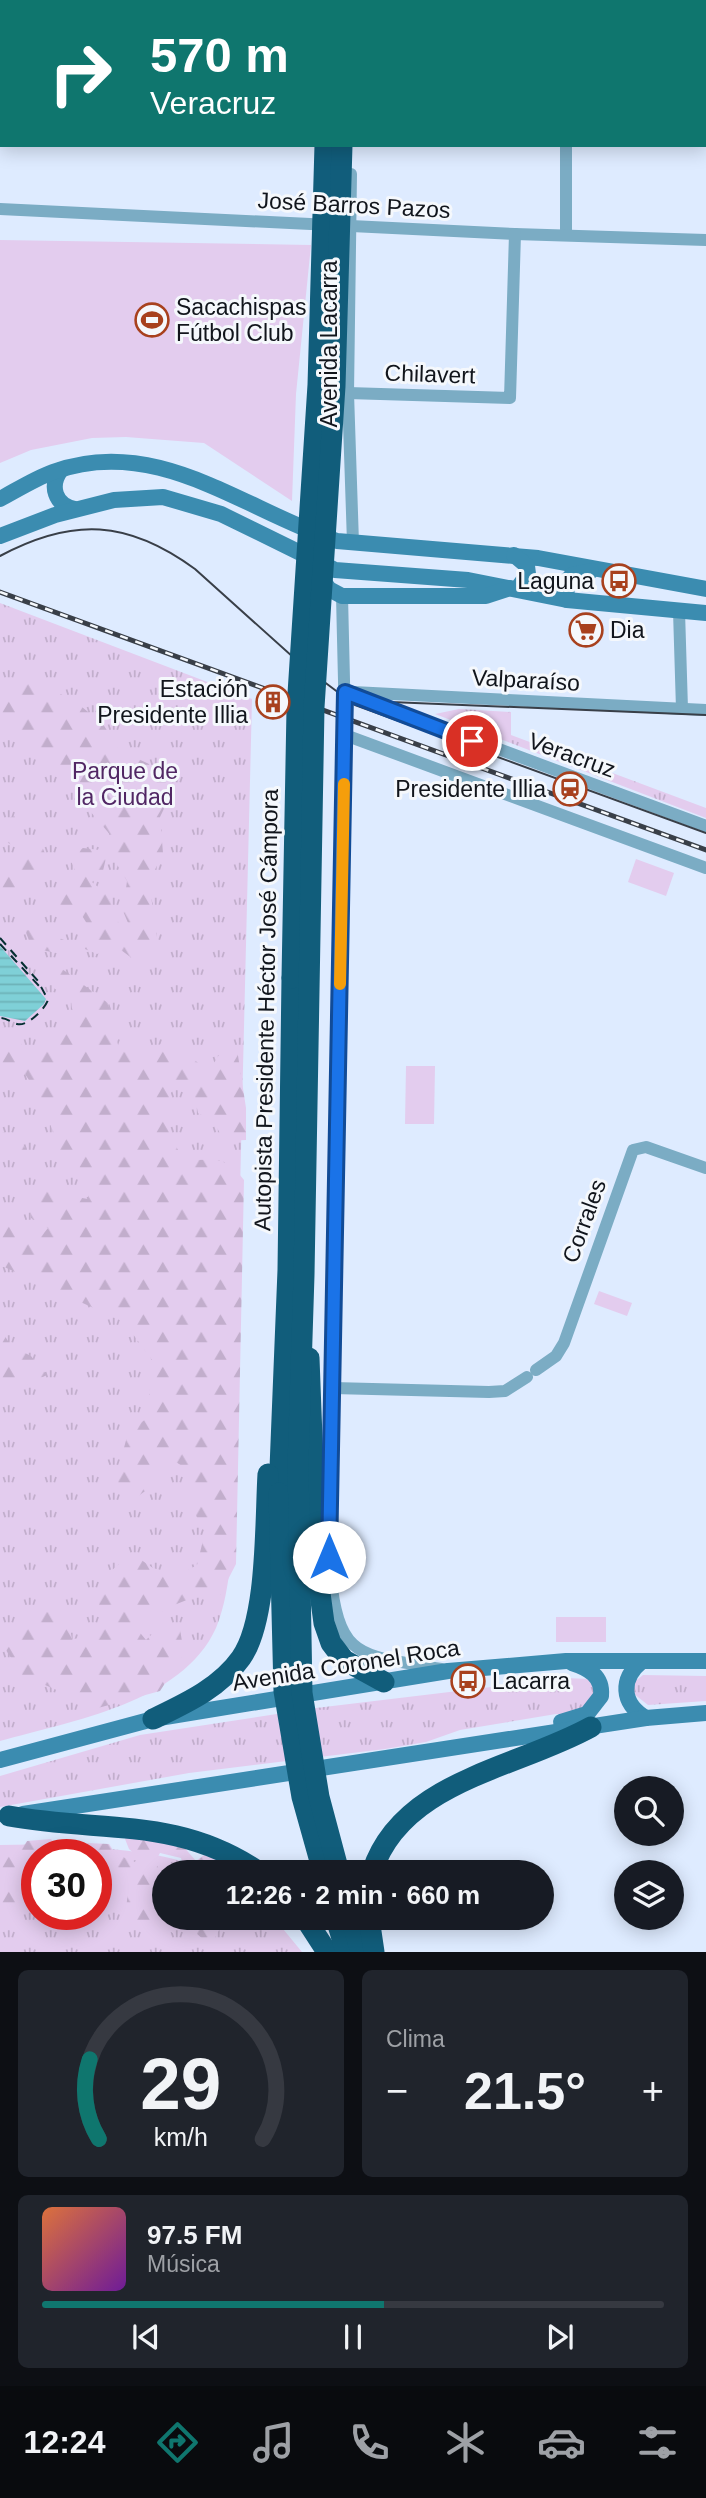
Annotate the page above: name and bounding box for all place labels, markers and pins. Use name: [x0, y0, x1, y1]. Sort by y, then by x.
place label: Sacachispas Fútbol Club: [176, 294, 306, 346]
sports icon: Sacachispas Fútbol Club: [133, 301, 171, 339]
bus stop icon: Laguna: [600, 562, 638, 600]
place label: Laguna: [517, 568, 594, 594]
supermarket icon: Dia: [567, 611, 605, 649]
place label: Dia: [610, 617, 645, 643]
place label: Estación Presidente Illia: [97, 676, 248, 728]
building icon: Estación Presidente Illia: [254, 683, 292, 721]
pin: [442, 711, 502, 771]
station icon: Presidente Illia: [551, 770, 589, 808]
place label: Presidente Illia: [395, 776, 546, 802]
bus stop icon: Lacarra: [449, 1662, 487, 1700]
place label: Lacarra: [492, 1668, 570, 1694]

